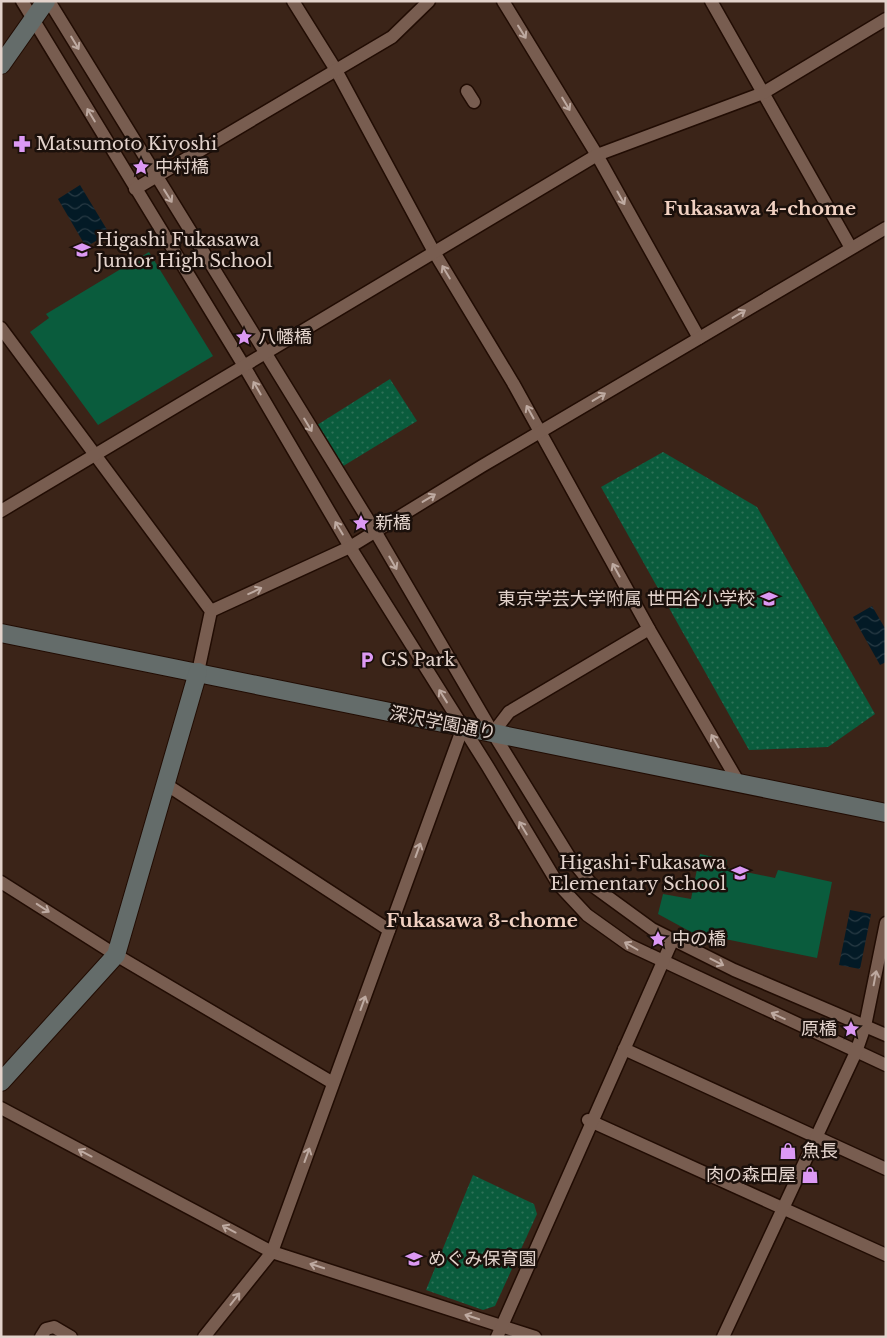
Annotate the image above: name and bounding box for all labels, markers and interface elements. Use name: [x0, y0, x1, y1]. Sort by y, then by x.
one-way arrow: [517, 24, 527, 38]
one-way arrow: [70, 35, 80, 49]
one-way arrow: [561, 97, 571, 111]
one-way arrow: [85, 108, 95, 122]
place label: Matsumoto Kiyoshi: [36, 133, 217, 155]
pharmacy icon: Matsumoto Kiyoshi: [12, 134, 32, 154]
place label: 中村橋: [155, 156, 209, 178]
place icon: 中村橋: [131, 157, 151, 177]
one-way arrow: [164, 189, 174, 203]
one-way arrow: [616, 190, 626, 204]
district label: Fukasawa 4-chome: [664, 197, 856, 220]
place label: Higashi Fukasawa Junior High School: [94, 229, 273, 272]
school or university icon: Higashi Fukasawa Junior High School: [72, 240, 92, 260]
one-way arrow: [441, 266, 451, 280]
one-way arrow: [731, 309, 745, 319]
place label: 八幡橋: [258, 326, 312, 348]
place icon: 八幡橋: [234, 327, 254, 347]
one-way arrow: [251, 382, 261, 396]
one-way arrow: [592, 392, 606, 402]
one-way arrow: [524, 405, 534, 419]
one-way arrow: [303, 417, 313, 431]
one-way arrow: [422, 493, 436, 503]
place label: 新橋: [375, 512, 411, 534]
place icon: 新橋: [351, 513, 371, 533]
one-way arrow: [333, 522, 343, 536]
one-way arrow: [389, 555, 399, 570]
one-way arrow: [611, 562, 621, 577]
one-way arrow: [247, 585, 262, 595]
place label: 東京学芸大学附属 世田谷小学校: [498, 588, 755, 610]
school or university icon: 東京学芸大学附属 世田谷小学校: [759, 589, 779, 609]
place label: GS Park: [381, 649, 455, 671]
parking icon: GS Park: [357, 650, 377, 670]
one-way arrow: [438, 689, 449, 703]
street label: 深沢学園通り: [388, 702, 498, 744]
one-way arrow: [709, 734, 719, 748]
one-way arrow: [518, 821, 528, 835]
one-way arrow: [414, 842, 424, 858]
place label: Higashi-Fukasawa Elementary School: [550, 852, 726, 895]
school or university icon: Higashi-Fukasawa Elementary School: [730, 863, 750, 883]
one-way arrow: [35, 903, 49, 913]
district label: Fukasawa 3-chome: [386, 909, 578, 932]
place label: 中の橋: [672, 928, 726, 950]
place icon: 中の橋: [648, 929, 668, 949]
one-way arrow: [624, 941, 639, 951]
one-way arrow: [710, 957, 725, 967]
one-way arrow: [871, 971, 880, 987]
one-way arrow: [359, 995, 368, 1011]
one-way arrow: [771, 1011, 786, 1020]
place label: 原橋: [801, 1018, 837, 1040]
place icon: 原橋: [841, 1019, 861, 1039]
place label: 魚長: [802, 1140, 838, 1162]
shop icon: 魚長: [778, 1141, 798, 1161]
one-way arrow: [78, 1148, 93, 1157]
one-way arrow: [303, 1148, 312, 1163]
place label: 肉の森田屋: [706, 1164, 796, 1186]
shop icon: 肉の森田屋: [800, 1165, 820, 1185]
one-way arrow: [221, 1224, 236, 1234]
place label: めぐみ保育園: [428, 1248, 537, 1270]
school or university icon: めぐみ保育園: [404, 1249, 424, 1269]
one-way arrow: [309, 1261, 325, 1271]
one-way arrow: [229, 1292, 240, 1305]
one-way arrow: [464, 1311, 480, 1321]

